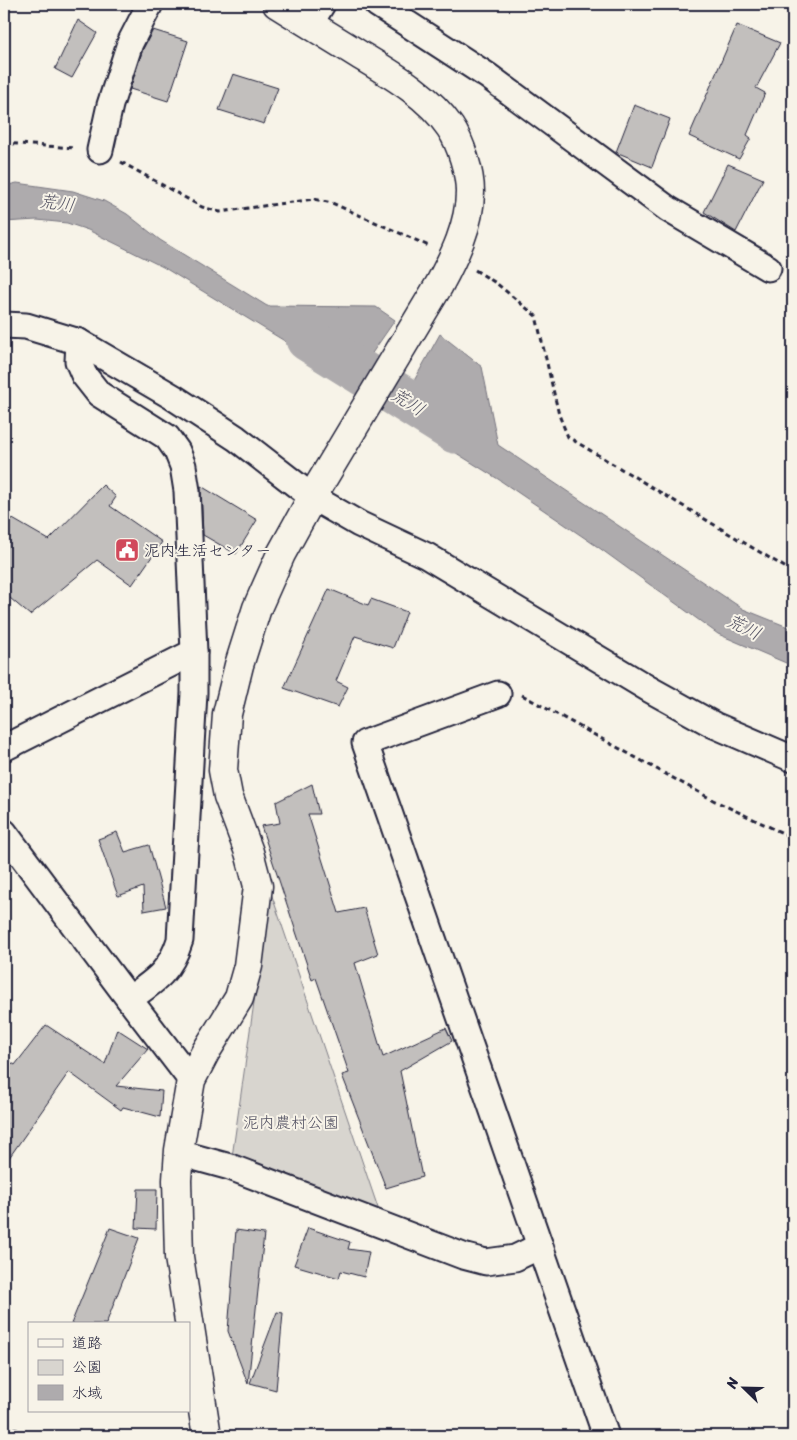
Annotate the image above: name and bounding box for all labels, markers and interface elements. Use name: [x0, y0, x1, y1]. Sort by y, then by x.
water label: 荒川: [37, 185, 77, 221]
water label: 荒川: [384, 379, 432, 425]
place label: 泥内生活センター: [144, 536, 271, 565]
public building icon: 泥内生活センター: [114, 537, 140, 563]
water label: 荒川: [721, 605, 767, 649]
park label: 泥内農村公園: [243, 1108, 339, 1137]
legend: [28, 1322, 190, 1412]
text: 道路: [72, 1330, 102, 1356]
text: 公園: [72, 1354, 102, 1380]
north arrow: [720, 1362, 770, 1412]
text: N: [719, 1373, 746, 1393]
text: 水域: [72, 1380, 102, 1406]

